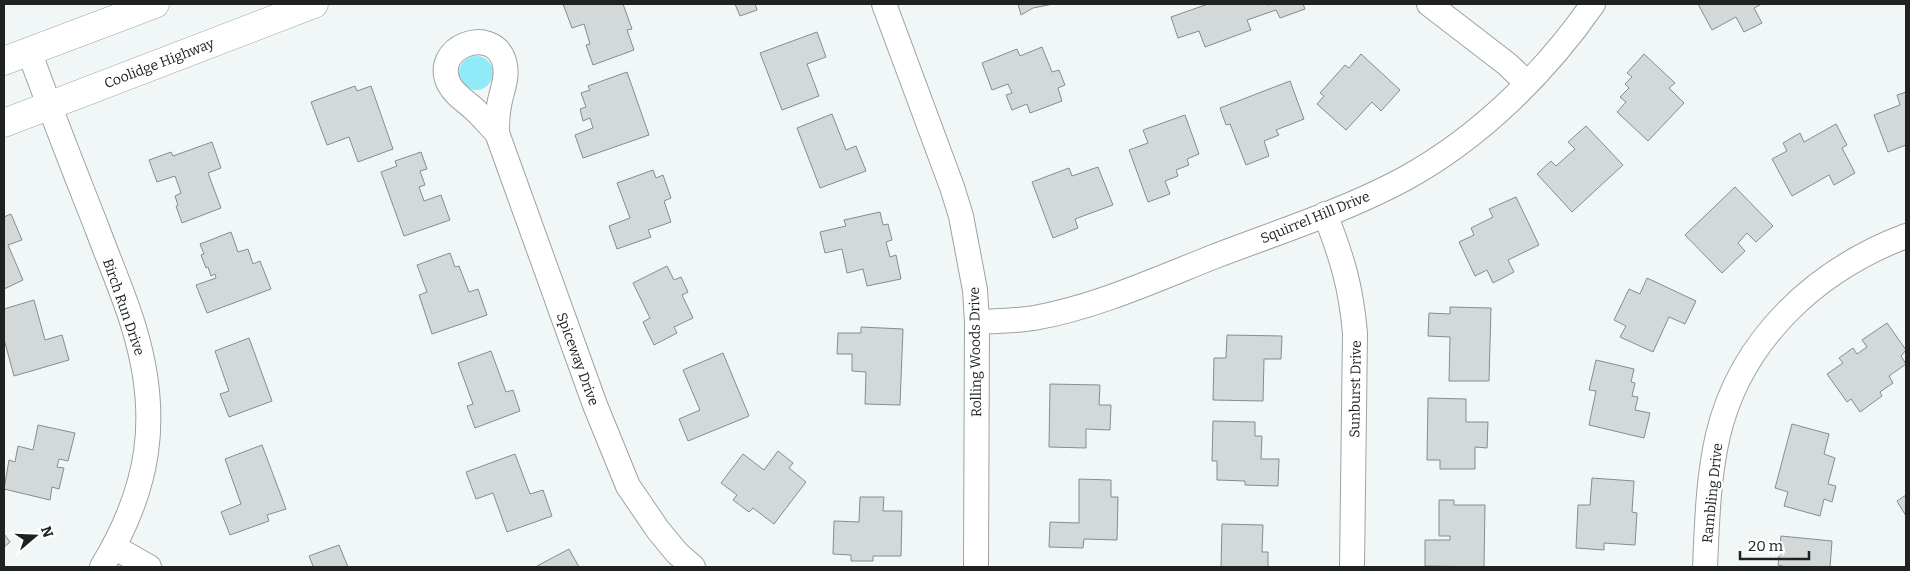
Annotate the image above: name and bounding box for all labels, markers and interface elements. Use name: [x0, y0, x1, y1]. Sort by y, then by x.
street label: Coolidge Highway: [102, 34, 217, 92]
street label: Squirrel Hill Drive: [1258, 188, 1372, 247]
street label: Birch Run Drive: [99, 257, 148, 358]
street label: Rolling Woods Drive: [966, 287, 985, 417]
street label: Spiceway Drive: [553, 310, 602, 408]
street label: Sunburst Drive: [1346, 340, 1365, 438]
street label: Rambling Drive: [1699, 442, 1726, 544]
north arrow: [10, 511, 60, 561]
text: N: [37, 524, 57, 540]
scale bar: [1740, 528, 1809, 560]
text: 20 m: [1748, 537, 1784, 555]

